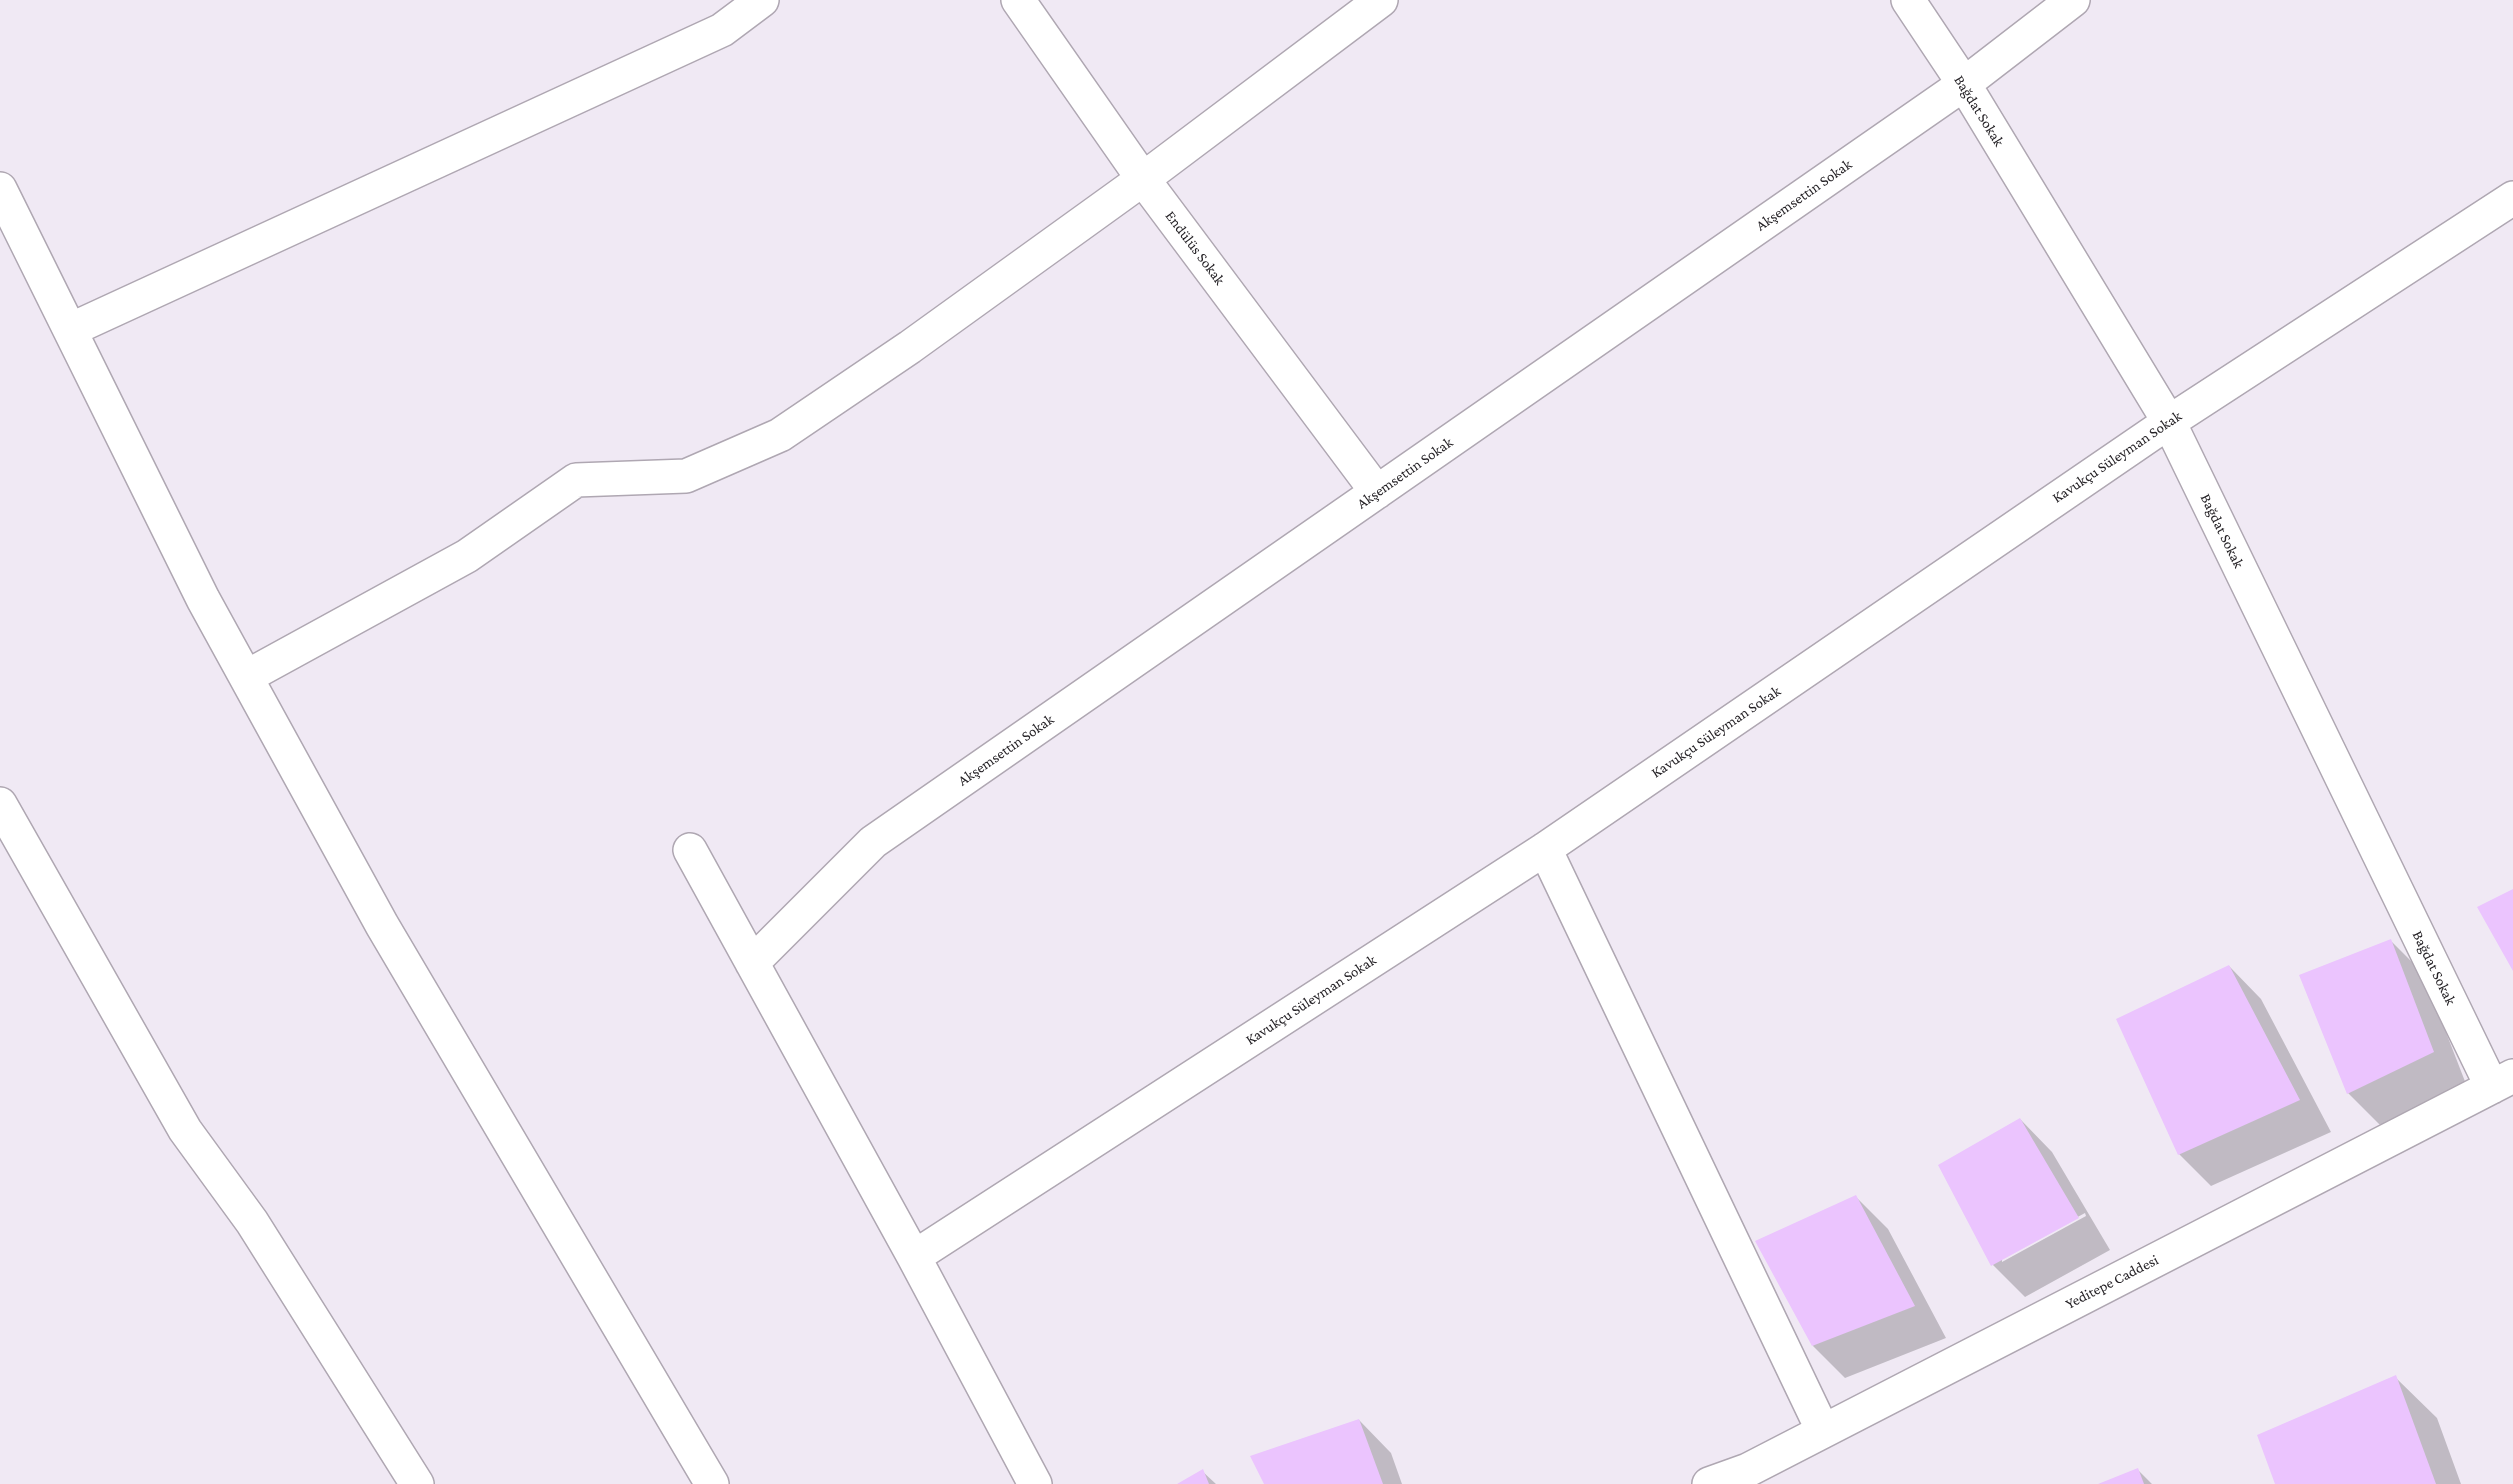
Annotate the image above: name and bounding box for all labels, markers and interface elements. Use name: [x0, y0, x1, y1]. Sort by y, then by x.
street label: Bağdat Sokak: [1950, 72, 2008, 150]
street label: Akşemsettin Sokak: [1753, 155, 1855, 235]
street label: Endülüs Sokak: [1161, 207, 1229, 289]
street label: Kavukçu Süleyman Sokak: [2049, 407, 2185, 507]
street label: Akşemsettin Sokak: [1354, 433, 1456, 513]
street label: Bağdat Sokak: [2196, 491, 2248, 571]
street label: Kavukçu Süleyman Sokak: [1648, 682, 1784, 782]
street label: Akşemsettin Sokak: [955, 710, 1057, 790]
street label: Bağdat Sokak: [2408, 928, 2460, 1008]
street label: Kavukçu Süleyman Sokak: [1242, 951, 1380, 1049]
street label: Yeditepe Caddesi: [2062, 1251, 2162, 1313]

